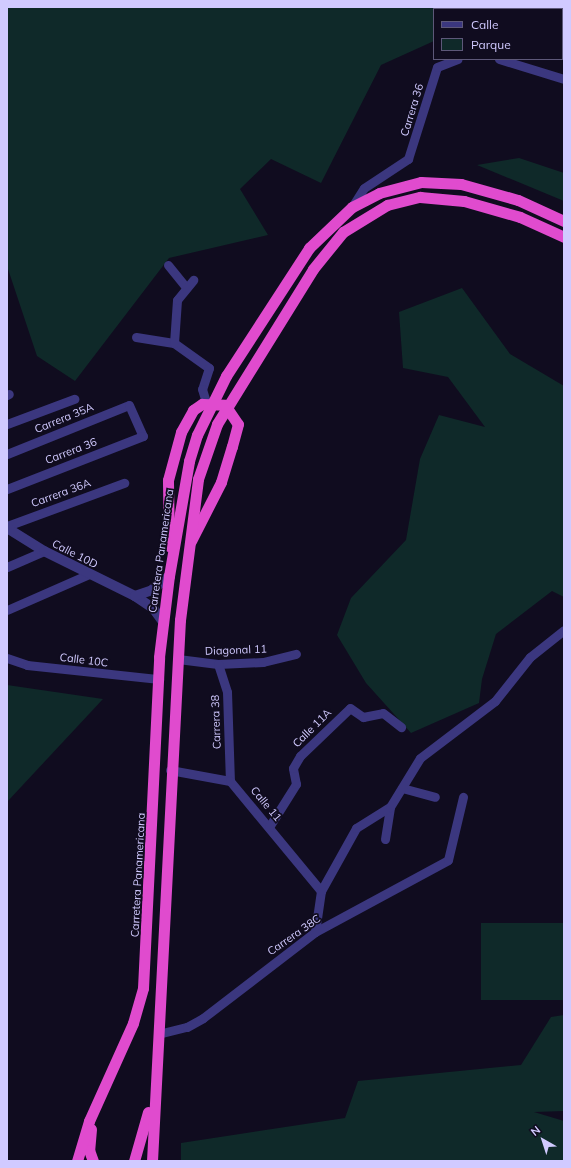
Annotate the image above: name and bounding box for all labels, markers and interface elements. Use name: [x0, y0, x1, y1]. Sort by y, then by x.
legend: [433, 8, 563, 60]
text: Calle: [471, 17, 498, 32]
text: Parque: [471, 37, 511, 52]
street label: Carrera 36: [398, 82, 426, 138]
street label: Carrera 35A: [33, 400, 95, 436]
street label: Carrera 36: [43, 435, 99, 467]
street label: Carrera 36A: [29, 476, 93, 510]
street label: Carretera Panamericana: [146, 488, 176, 614]
street label: Calle 10D: [50, 537, 100, 571]
street label: Diagonal 11: [205, 642, 267, 658]
street label: Calle 10C: [59, 650, 109, 670]
street label: Carrera 38: [208, 695, 224, 749]
street label: Calle 11A: [290, 706, 334, 750]
street label: Calle 11: [248, 784, 284, 824]
street label: Carretera Panamericana: [128, 812, 148, 938]
street label: Carrera 38C: [265, 912, 323, 958]
north arrow: [523, 1120, 563, 1160]
text: N: [528, 1123, 543, 1139]

